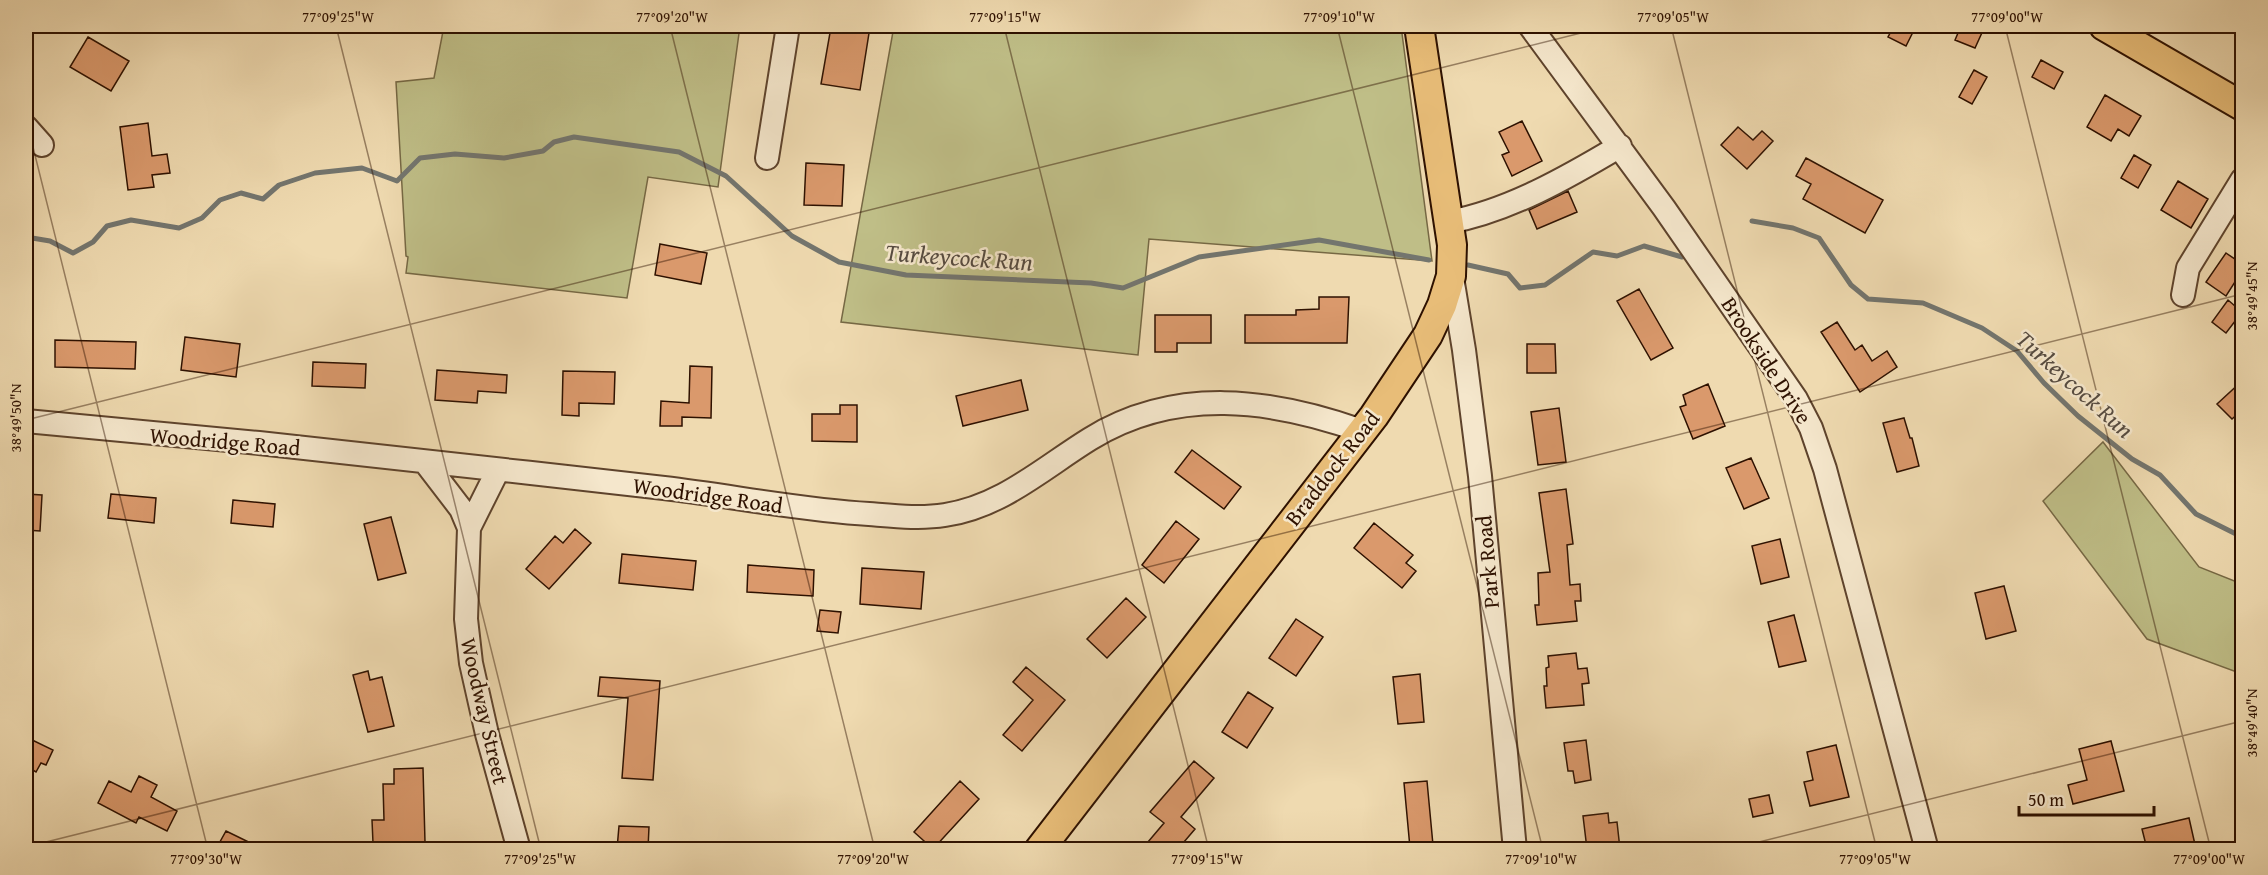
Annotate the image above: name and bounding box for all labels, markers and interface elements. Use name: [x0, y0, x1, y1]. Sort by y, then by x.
text: 77°09'25"W: [302, 6, 374, 27]
text: 77°09'20"W: [636, 6, 708, 27]
text: 77°09'15"W: [969, 6, 1041, 27]
text: 77°09'10"W: [1303, 6, 1375, 27]
text: 77°09'05"W: [1637, 6, 1709, 27]
text: 77°09'00"W: [1971, 6, 2043, 27]
water label: Turkeycock Run: [884, 234, 1034, 280]
text: 38°49'45"N: [2241, 261, 2262, 330]
street label: Brookside Drive: [1714, 290, 1820, 430]
water label: Turkeycock Run: [2008, 322, 2142, 446]
text: 38°49'50"N: [5, 383, 26, 452]
street label: Braddock Road: [1277, 404, 1387, 532]
street label: Woodridge Road: [148, 418, 302, 464]
street label: Woodridge Road: [631, 469, 785, 521]
street label: Park Road: [1467, 514, 1507, 610]
street label: Woodway Street: [453, 635, 517, 787]
text: 38°49'40"N: [2241, 688, 2262, 757]
scale bar: [2019, 779, 2154, 817]
text: 50 m: [2028, 786, 2064, 813]
text: 77°09'30"W: [170, 848, 242, 869]
text: 77°09'25"W: [504, 848, 576, 869]
text: 77°09'20"W: [837, 848, 909, 869]
text: 77°09'15"W: [1171, 848, 1243, 869]
text: 77°09'10"W: [1505, 848, 1577, 869]
text: 77°09'05"W: [1839, 848, 1911, 869]
text: 77°09'00"W: [2173, 848, 2245, 869]

